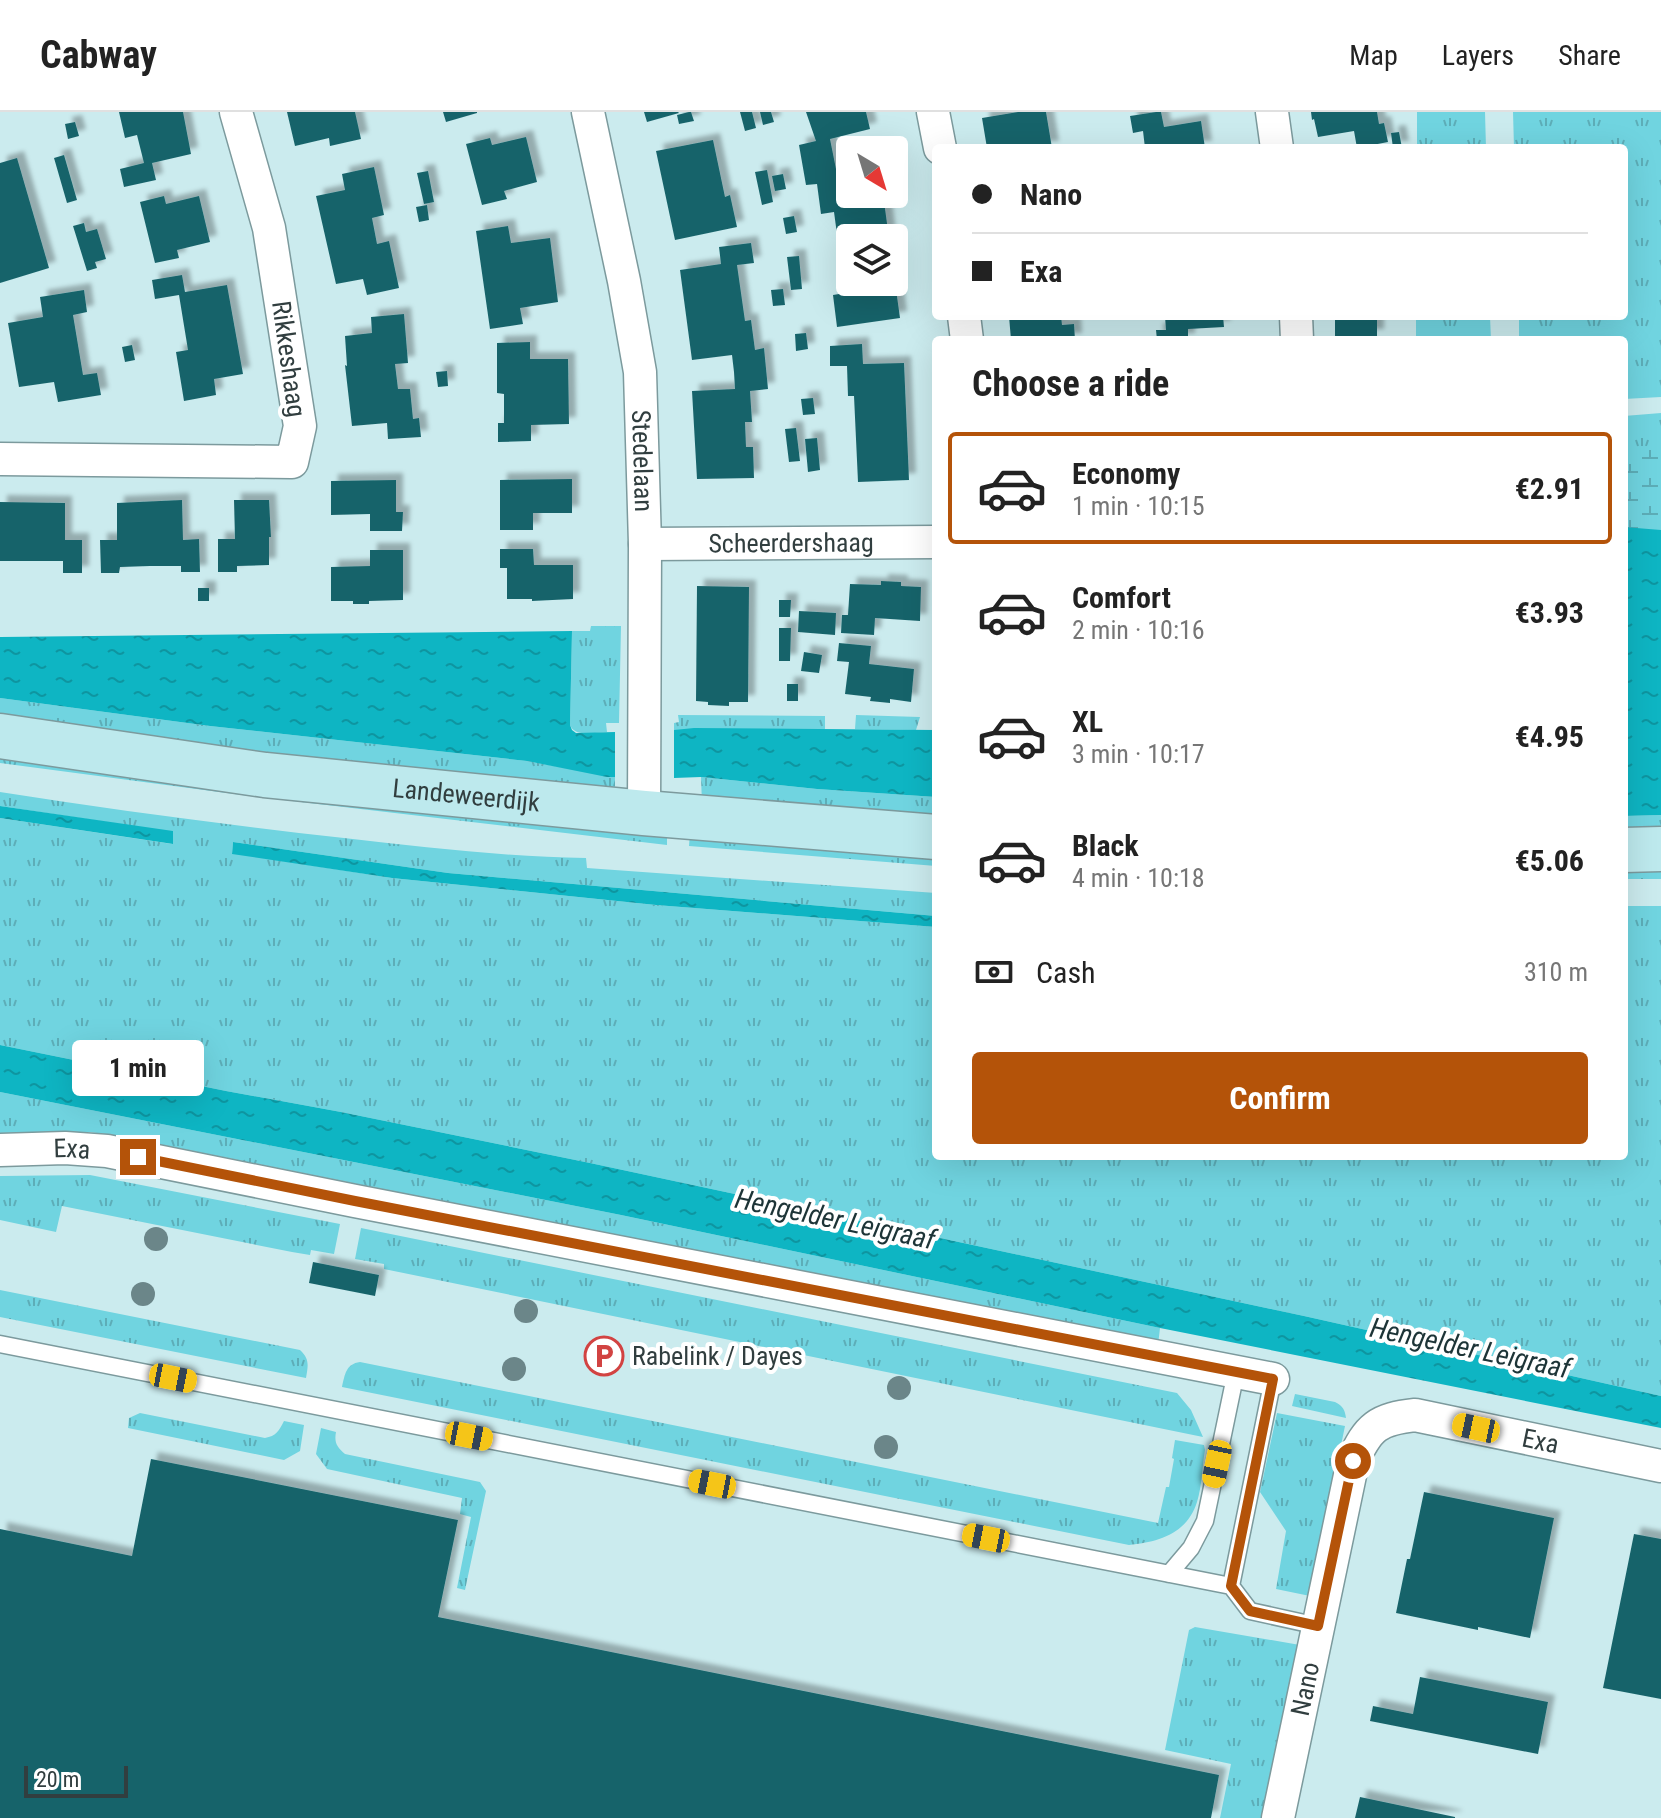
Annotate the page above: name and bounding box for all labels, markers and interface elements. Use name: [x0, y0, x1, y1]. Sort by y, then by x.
text: Cabway: [40, 33, 157, 77]
text: Map: [1349, 39, 1398, 72]
text: Layers: [1442, 39, 1514, 72]
text: Share: [1558, 39, 1621, 72]
north arrow: [836, 136, 908, 208]
map controls: [836, 136, 908, 296]
text: Nano: [1020, 177, 1082, 212]
button: layers: [836, 224, 908, 296]
text: Exa: [1020, 254, 1062, 289]
street label: Rikkeshaag: [266, 299, 312, 419]
text: Choose a ride: [972, 363, 1169, 405]
street label: Stedelaan: [626, 409, 659, 512]
icon: car: [976, 452, 1048, 524]
text: Economy: [1072, 456, 1180, 491]
text: €2.91: [1515, 471, 1584, 506]
text: 1 min · 10:15: [1072, 491, 1205, 521]
street label: Scheerdershaag: [708, 527, 874, 559]
icon: car: [976, 576, 1048, 648]
text: Comfort: [1072, 580, 1171, 615]
text: €3.93: [1515, 595, 1584, 630]
text: 2 min · 10:16: [1072, 615, 1205, 645]
icon: car: [976, 700, 1048, 772]
text: XL: [1072, 704, 1103, 739]
text: €4.95: [1515, 719, 1584, 754]
text: 3 min · 10:17: [1072, 739, 1205, 769]
street label: Landeweerdijk: [391, 773, 542, 817]
icon: car: [976, 824, 1048, 896]
text: Black: [1072, 828, 1139, 863]
text: €5.06: [1515, 843, 1584, 878]
text: 4 min · 10:18: [1072, 863, 1205, 893]
icon: cash: [972, 950, 1016, 994]
text: Cash: [1036, 955, 1096, 990]
text: 310 m: [1524, 957, 1588, 987]
callout: 1 min: [72, 1041, 204, 1097]
button: Confirm: [972, 1052, 1588, 1144]
text: 1 min: [109, 1053, 167, 1083]
street label: Exa: [53, 1133, 91, 1165]
route end: [120, 1139, 156, 1175]
water label: Hengelder Leigraaf: [732, 1182, 940, 1257]
water label: Hengelder Leigraaf: [1367, 1311, 1575, 1386]
parking icon: Rabelink / Dayes: [583, 1335, 625, 1377]
place label: Rabelink / Dayes: [632, 1341, 803, 1371]
car: [147, 1362, 199, 1394]
car: [1450, 1411, 1502, 1445]
car: [443, 1420, 495, 1452]
street label: Exa: [1519, 1423, 1562, 1459]
car: [1200, 1438, 1234, 1490]
route start: [1335, 1443, 1371, 1479]
car: [686, 1468, 738, 1500]
car: [960, 1522, 1012, 1554]
street label: Nano: [1285, 1659, 1325, 1718]
scale bar: [24, 1762, 128, 1798]
text: 20 m: [36, 1767, 79, 1792]

